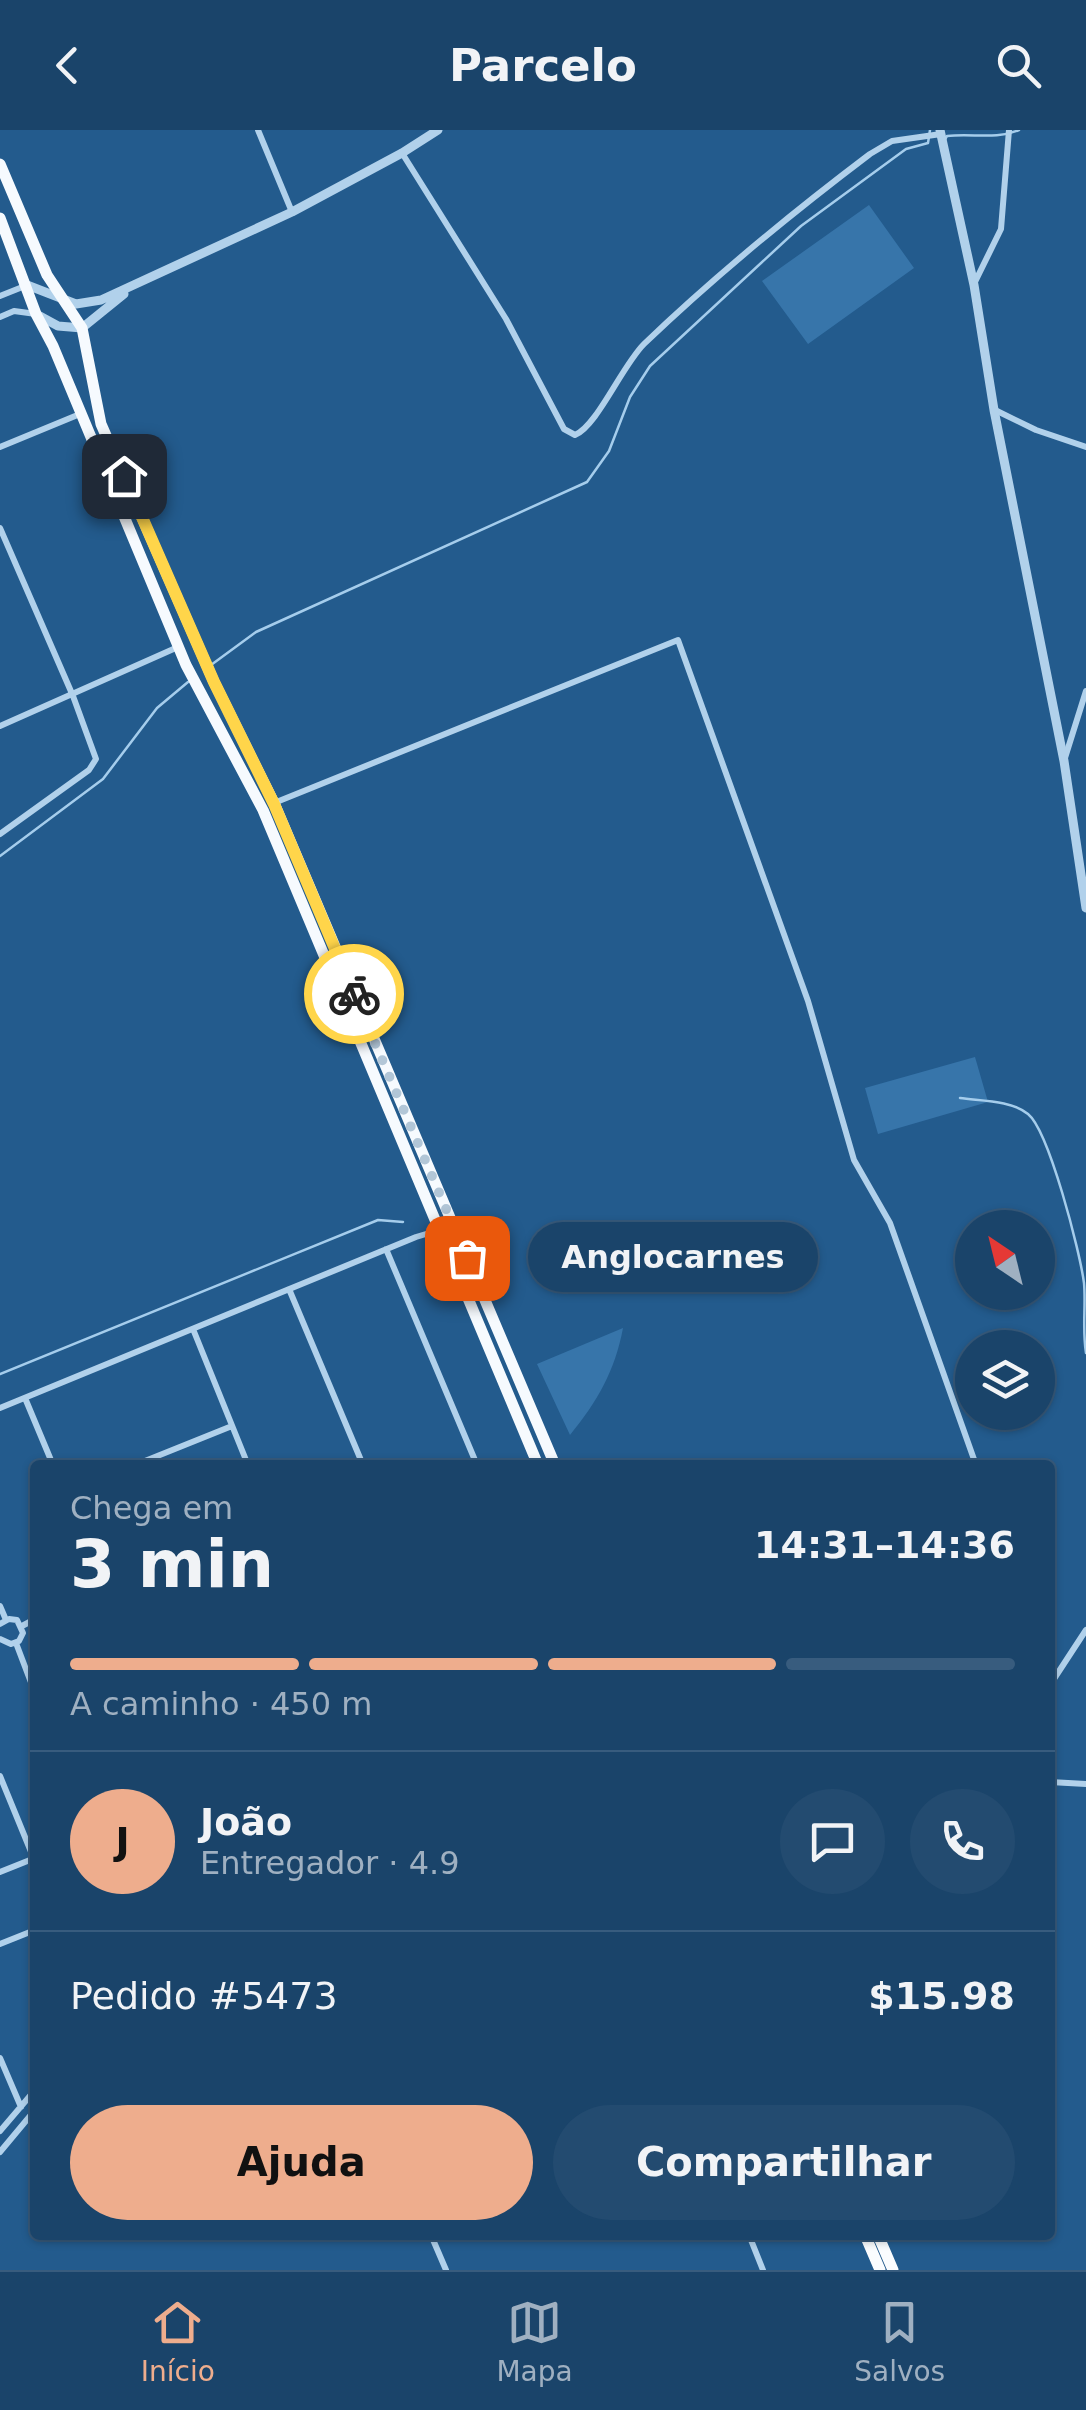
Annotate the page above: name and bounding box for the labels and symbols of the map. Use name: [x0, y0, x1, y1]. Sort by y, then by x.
pin: [82, 434, 167, 519]
courier: [304, 944, 404, 1044]
north arrow: [955, 1210, 1055, 1310]
pin: [425, 1216, 510, 1301]
callout: Anglocarnes: [527, 1223, 817, 1293]

